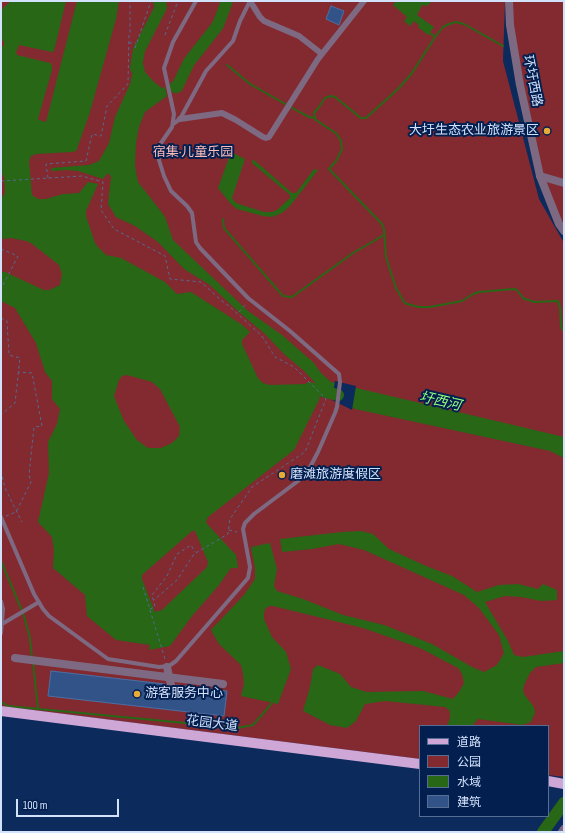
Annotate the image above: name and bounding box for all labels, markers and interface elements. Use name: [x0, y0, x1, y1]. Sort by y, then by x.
street label: 环圩西路: [519, 54, 545, 108]
place label: 大圩生态农业旅游景区: [409, 123, 539, 139]
marker: 大圩生态农业旅游景区: [542, 126, 552, 136]
park label: 宿集·儿童乐园: [153, 145, 233, 161]
water label: 圩西河: [418, 389, 462, 415]
place label: 磨滩旅游度假区: [290, 467, 381, 483]
marker: 磨滩旅游度假区: [277, 470, 287, 480]
place label: 游客服务中心: [145, 686, 223, 702]
marker: 游客服务中心: [132, 689, 142, 699]
street label: 花园大道: [185, 713, 239, 735]
legend: [419, 725, 549, 817]
text: 道路: [457, 735, 481, 750]
text: 公园: [457, 755, 481, 770]
text: 水域: [457, 775, 481, 790]
scale bar: [18, 791, 121, 817]
text: 建筑: [457, 795, 481, 810]
text: 100 m: [23, 798, 48, 813]

